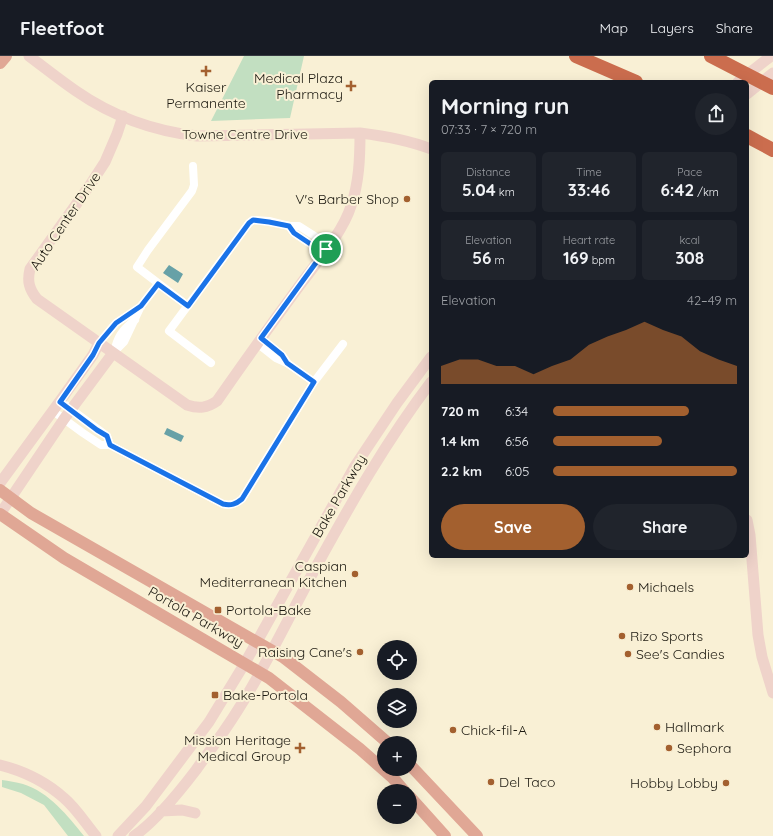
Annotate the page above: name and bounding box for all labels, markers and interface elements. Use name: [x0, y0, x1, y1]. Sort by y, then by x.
text: Fleetfoot: [20, 16, 105, 40]
text: Map: [599, 19, 628, 37]
text: Layers: [650, 19, 694, 37]
text: Share: [716, 19, 753, 37]
marker: Kaiser Permanente: [200, 65, 212, 77]
place label: Medical Plaza Pharmacy: [254, 69, 343, 103]
place label: Kaiser Permanente: [166, 78, 246, 112]
marker: Medical Plaza Pharmacy: [346, 81, 356, 91]
text: Morning run: [441, 92, 569, 120]
button: share: [695, 93, 737, 135]
text: 07:33 · 7 × 720 m: [441, 121, 537, 137]
street label: Towne Centre Drive: [182, 125, 308, 143]
text: Distance: [466, 165, 510, 179]
text: Time: [576, 165, 602, 179]
text: Pace: [677, 165, 702, 179]
street label: Auto Center Drive: [26, 168, 105, 273]
text: 5.04: [462, 179, 496, 200]
text: 33:46: [568, 179, 610, 200]
text: 6:42: [660, 179, 694, 200]
text: km: [496, 185, 515, 199]
text: /km: [694, 185, 719, 199]
place label: V's Barber Shop: [295, 190, 399, 208]
marker: V's Barber Shop: [402, 194, 412, 204]
pin: [309, 232, 343, 266]
text: Elevation: [465, 233, 512, 247]
text: Heart rate: [563, 233, 615, 247]
text: kcal: [679, 233, 700, 247]
icon: arrive: [315, 238, 337, 260]
text: 56: [472, 247, 491, 268]
text: 169: [563, 247, 589, 268]
text: 308: [675, 247, 704, 268]
text: m: [491, 253, 504, 267]
text: bpm: [589, 253, 615, 267]
text: Elevation: [441, 292, 496, 308]
text: 42–49 m: [687, 292, 737, 308]
text: 720 m: [441, 403, 479, 419]
text: 6:34: [505, 403, 528, 419]
text: 1.4 km: [441, 433, 480, 449]
text: 6:56: [505, 433, 529, 449]
street label: Bake Parkway: [308, 451, 370, 541]
text: 2.2 km: [441, 463, 482, 479]
text: 6:05: [505, 463, 529, 479]
button: Save: [441, 504, 585, 550]
button: Share: [593, 504, 737, 550]
place label: Caspian Mediterranean Kitchen: [200, 557, 347, 591]
marker: Caspian Mediterranean Kitchen: [350, 569, 360, 579]
place label: Michaels: [638, 578, 694, 596]
street label: Portola Parkway: [145, 582, 247, 652]
marker: Michaels: [625, 582, 635, 592]
place label: Portola-Bake: [226, 601, 311, 619]
marker: Portola-Bake: [213, 605, 223, 615]
place label: Rizo Sports: [630, 627, 703, 645]
marker: Rizo Sports: [617, 631, 627, 641]
map controls: [377, 640, 417, 824]
button: locate: [377, 640, 417, 680]
place label: Raising Cane's: [258, 643, 352, 661]
place label: See's Candies: [636, 645, 724, 663]
marker: Raising Cane's: [355, 647, 365, 657]
marker: See's Candies: [623, 649, 633, 659]
place label: Bake-Portola: [223, 686, 308, 704]
button: layers: [377, 688, 417, 728]
marker: Bake-Portola: [210, 690, 220, 700]
place label: Hallmark: [665, 718, 724, 736]
place label: Chick-fil-A: [461, 721, 527, 739]
marker: Hallmark: [652, 722, 662, 732]
marker: Chick-fil-A: [448, 725, 458, 735]
place label: Mission Heritage Medical Group: [184, 731, 291, 765]
button: +: [377, 736, 417, 776]
place label: Sephora: [677, 739, 731, 757]
marker: Mission Heritage Medical Group: [294, 742, 306, 754]
marker: Sephora: [664, 743, 674, 753]
place label: Del Taco: [499, 773, 555, 791]
place label: Hobby Lobby: [630, 774, 718, 792]
marker: Del Taco: [486, 777, 496, 787]
marker: Hobby Lobby: [721, 778, 731, 788]
button: −: [377, 784, 417, 824]

